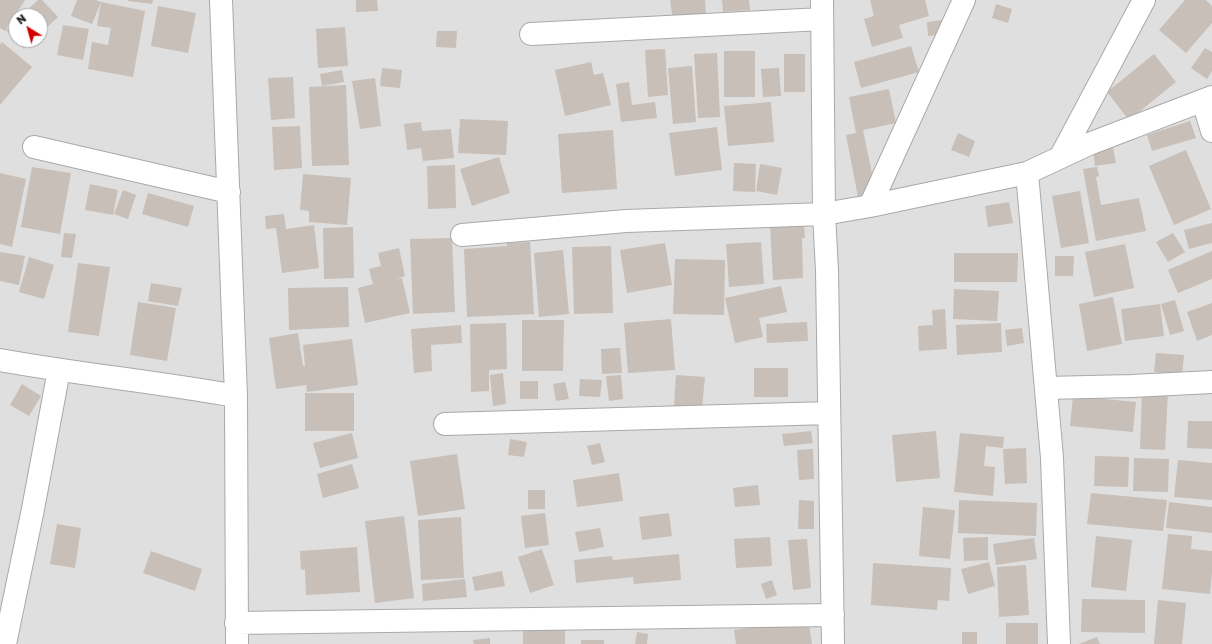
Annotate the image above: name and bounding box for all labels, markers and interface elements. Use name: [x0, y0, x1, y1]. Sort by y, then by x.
north arrow: [8, 8, 48, 48]
text: N: [14, 11, 28, 27]

